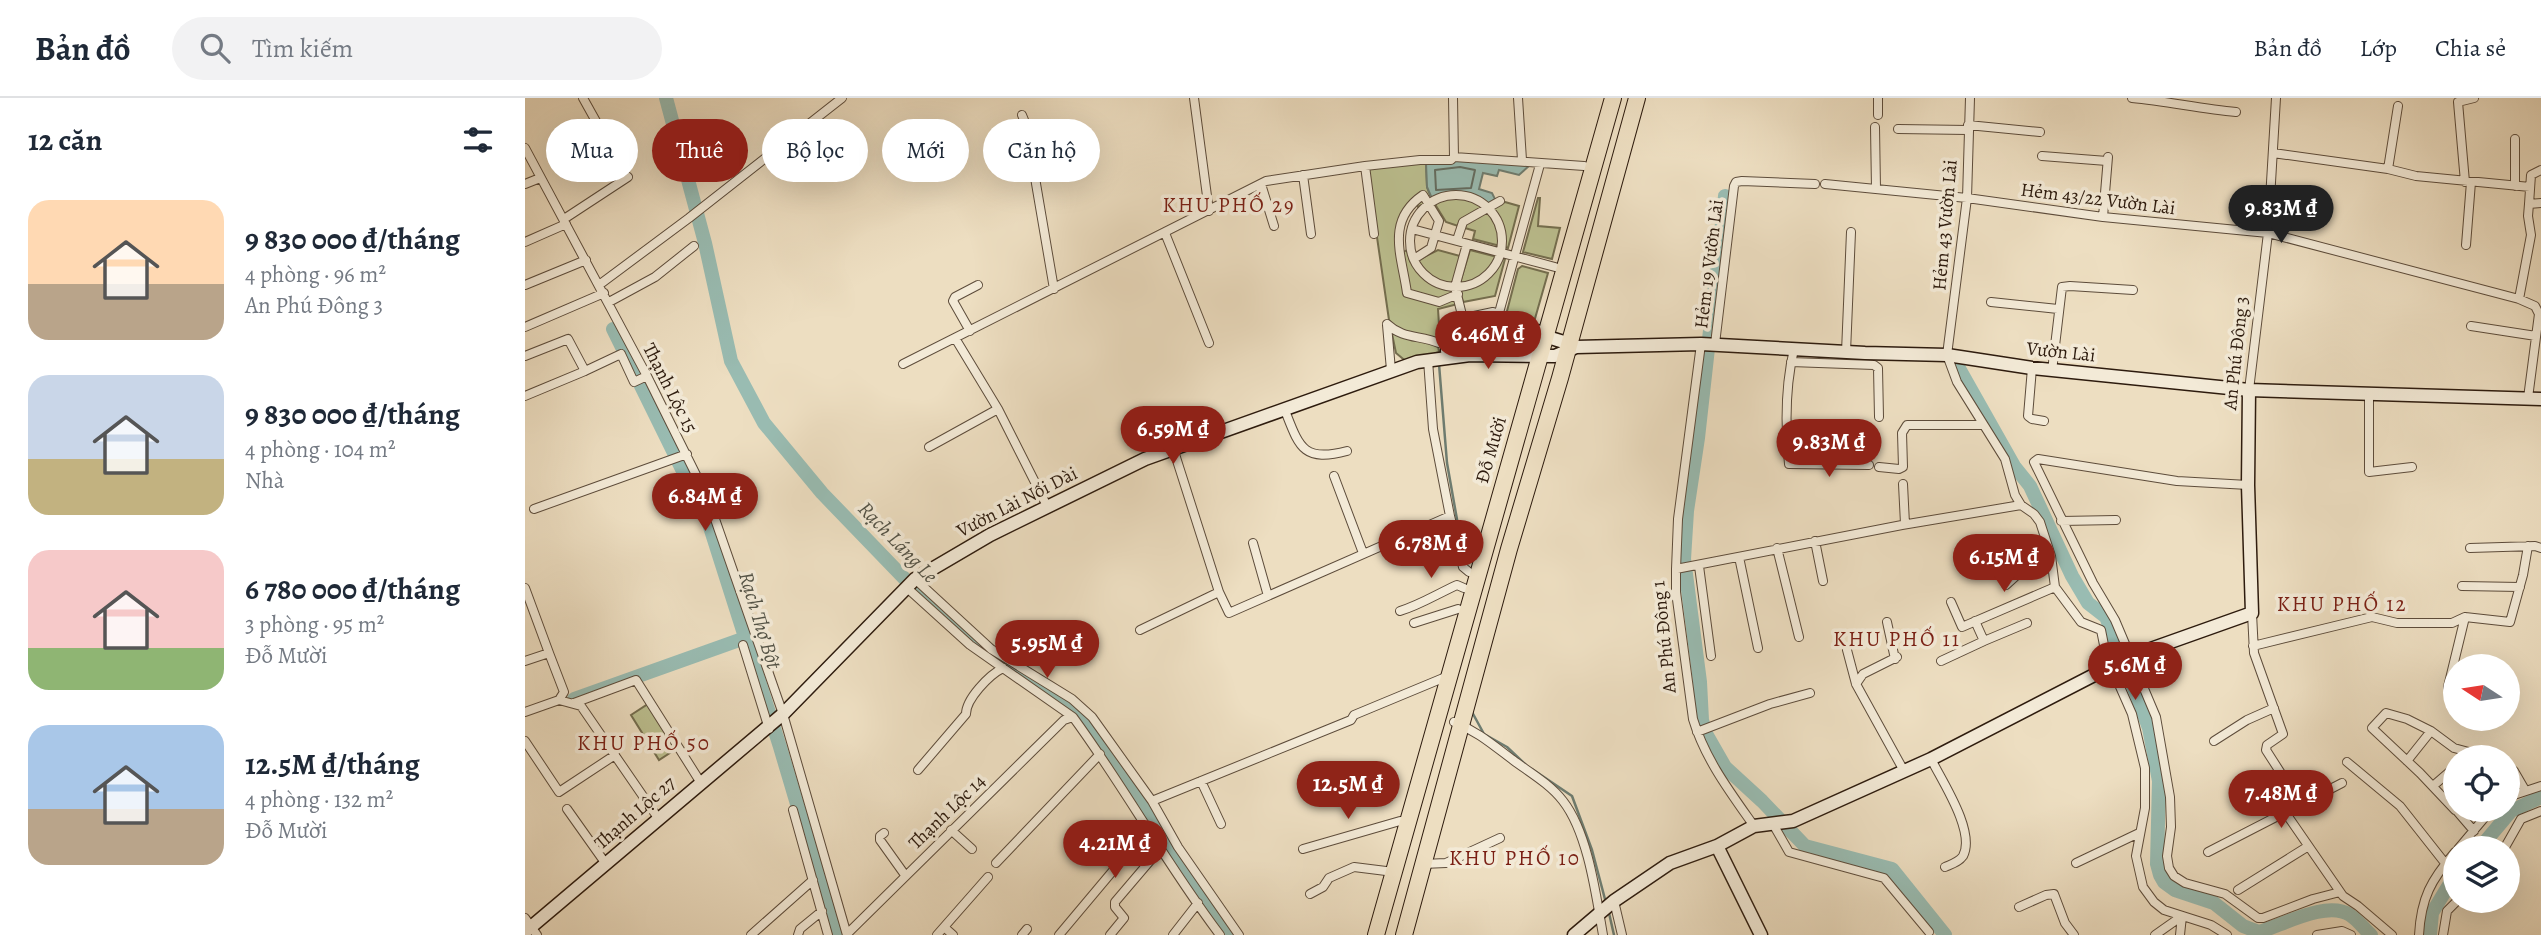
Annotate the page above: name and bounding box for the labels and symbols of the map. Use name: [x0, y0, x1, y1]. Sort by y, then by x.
street label: Hẻm 43 Vườn Lài: [1926, 158, 1964, 292]
street label: Hẻm 43/22 Vườn Lài: [2019, 177, 2177, 221]
pin: 9.83M ₫: [2216, 186, 2346, 245]
district label: KHU PHỐ 29: [1162, 191, 1296, 219]
street label: Hẻm 19 Vườn Lài: [1688, 198, 1730, 330]
street label: An Phú Đông 3: [2217, 295, 2255, 412]
pin: 6.46M ₫: [1423, 312, 1553, 371]
street label: Vườn Lài: [2024, 335, 2097, 369]
street label: Thạnh Lộc 15: [636, 339, 704, 437]
pin: 6.59M ₫: [1108, 406, 1238, 466]
street label: Đỗ Mười: [1469, 414, 1513, 486]
pin: 9.83M ₫: [1764, 420, 1894, 479]
street label: Vườn Lài Nối Dài: [951, 460, 1082, 544]
pin: 6.84M ₫: [640, 474, 770, 533]
water label: Rạch Láng Le: [852, 495, 944, 589]
pin: 6.78M ₫: [1366, 520, 1496, 580]
pin: 6.15M ₫: [1939, 534, 2069, 594]
water label: Rạch Thợ Bột: [732, 568, 788, 673]
street label: An Phú Đông 1: [1645, 579, 1683, 695]
district label: KHU PHỐ 12: [2277, 590, 2407, 618]
pin: 5.95M ₫: [982, 620, 1112, 680]
district label: KHU PHỐ 11: [1833, 625, 1961, 653]
pin: 5.6M ₫: [2078, 642, 2192, 702]
north arrow: [2443, 654, 2520, 732]
district label: KHU PHỐ 50: [577, 729, 711, 757]
pin: 12.5M ₫: [1283, 762, 1413, 821]
street label: Thạnh Lộc 14: [903, 768, 992, 855]
street label: Thạnh Lộc 27: [589, 770, 681, 856]
pin: 7.48M ₫: [2216, 770, 2346, 830]
pin: 4.21M ₫: [1050, 820, 1180, 880]
district label: KHU PHỐ 10: [1449, 844, 1581, 872]

